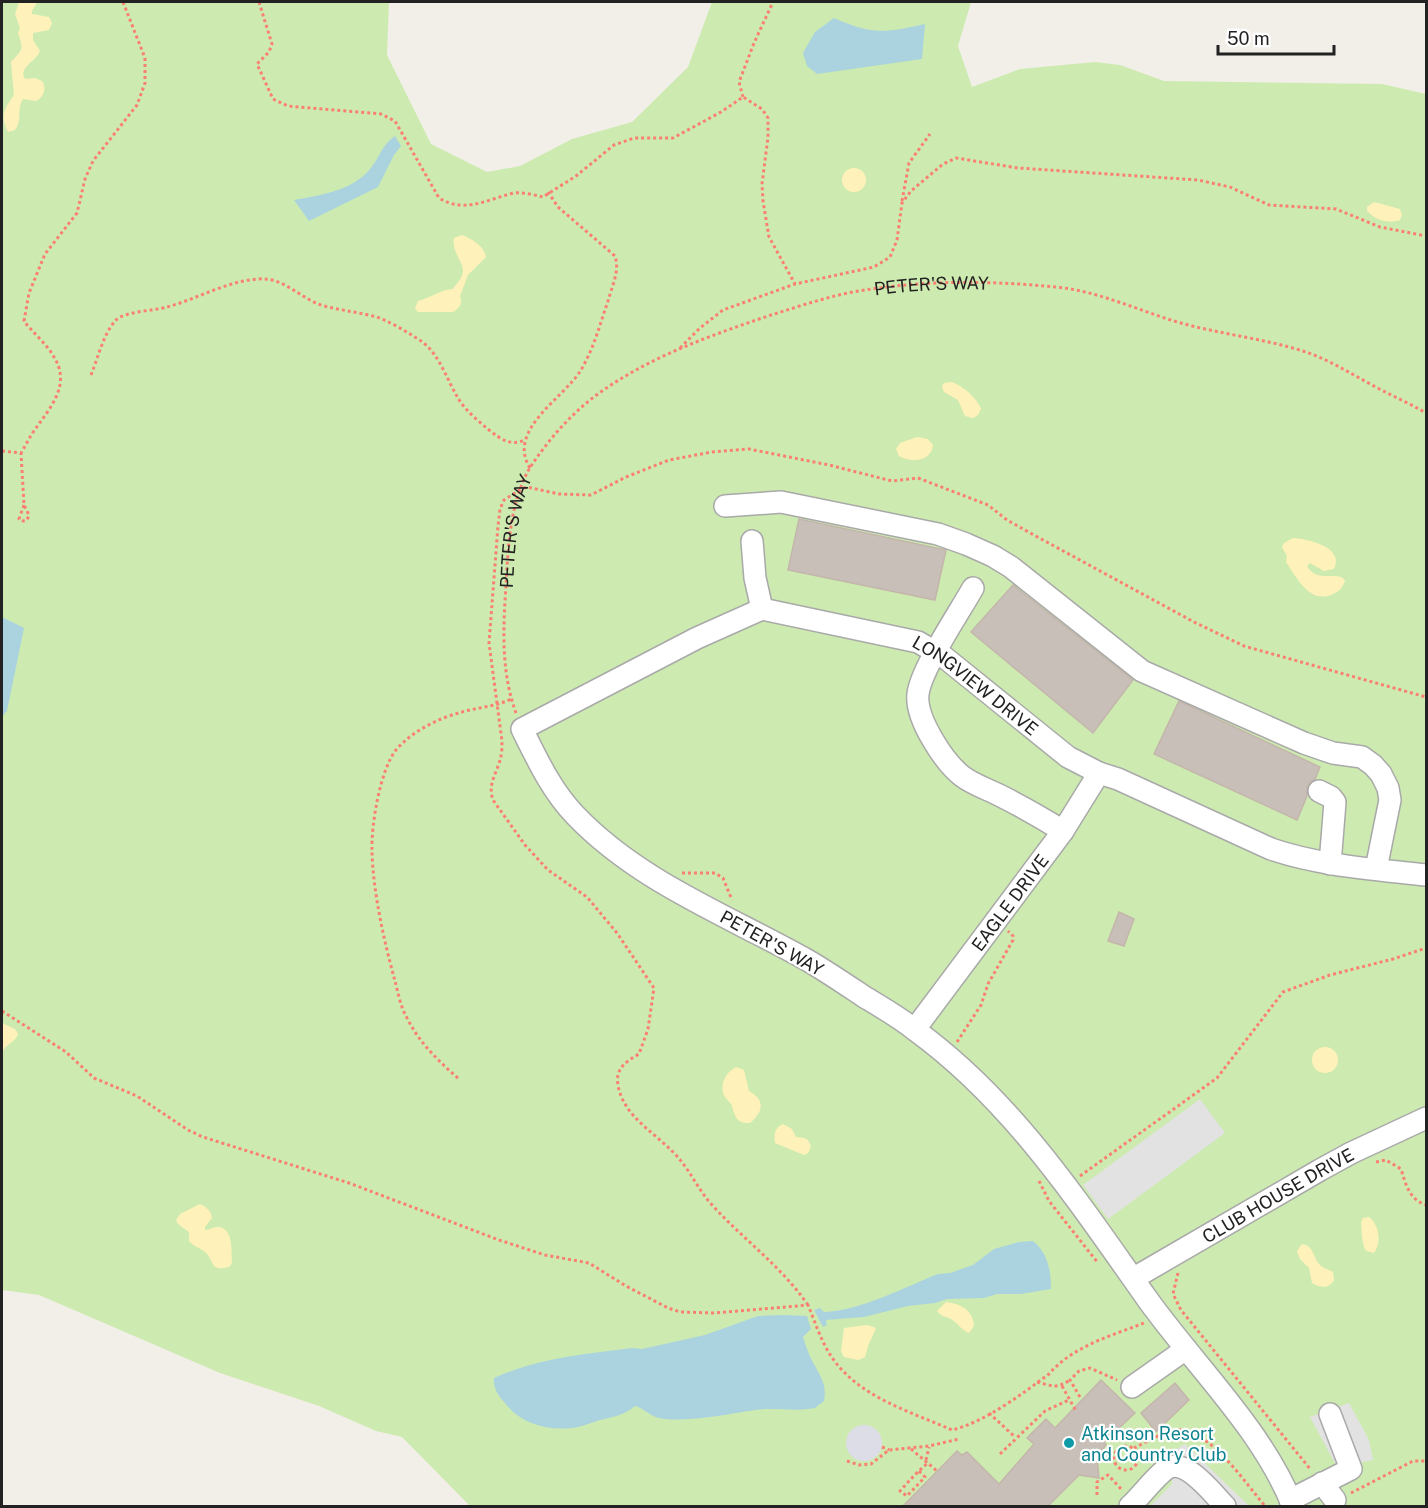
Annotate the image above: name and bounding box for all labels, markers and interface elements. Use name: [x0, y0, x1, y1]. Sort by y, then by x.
scale bar: [1218, 18, 1334, 56]
text: 50 m: [1227, 28, 1270, 49]
street label: PETER'S WAY: [873, 272, 989, 299]
street label: PETER'S WAY: [495, 471, 535, 589]
street label: LONGVIEW DRIVE: [909, 631, 1043, 739]
street label: EAGLE DRIVE: [967, 850, 1053, 955]
street label: PETER'S WAY: [717, 906, 827, 980]
street label: CLUB HOUSE DRIVE: [1198, 1143, 1357, 1247]
place label: Atkinson Resort and Country Club: [1081, 1423, 1227, 1465]
marker: Atkinson Resort and Country Club: [1062, 1436, 1076, 1450]

